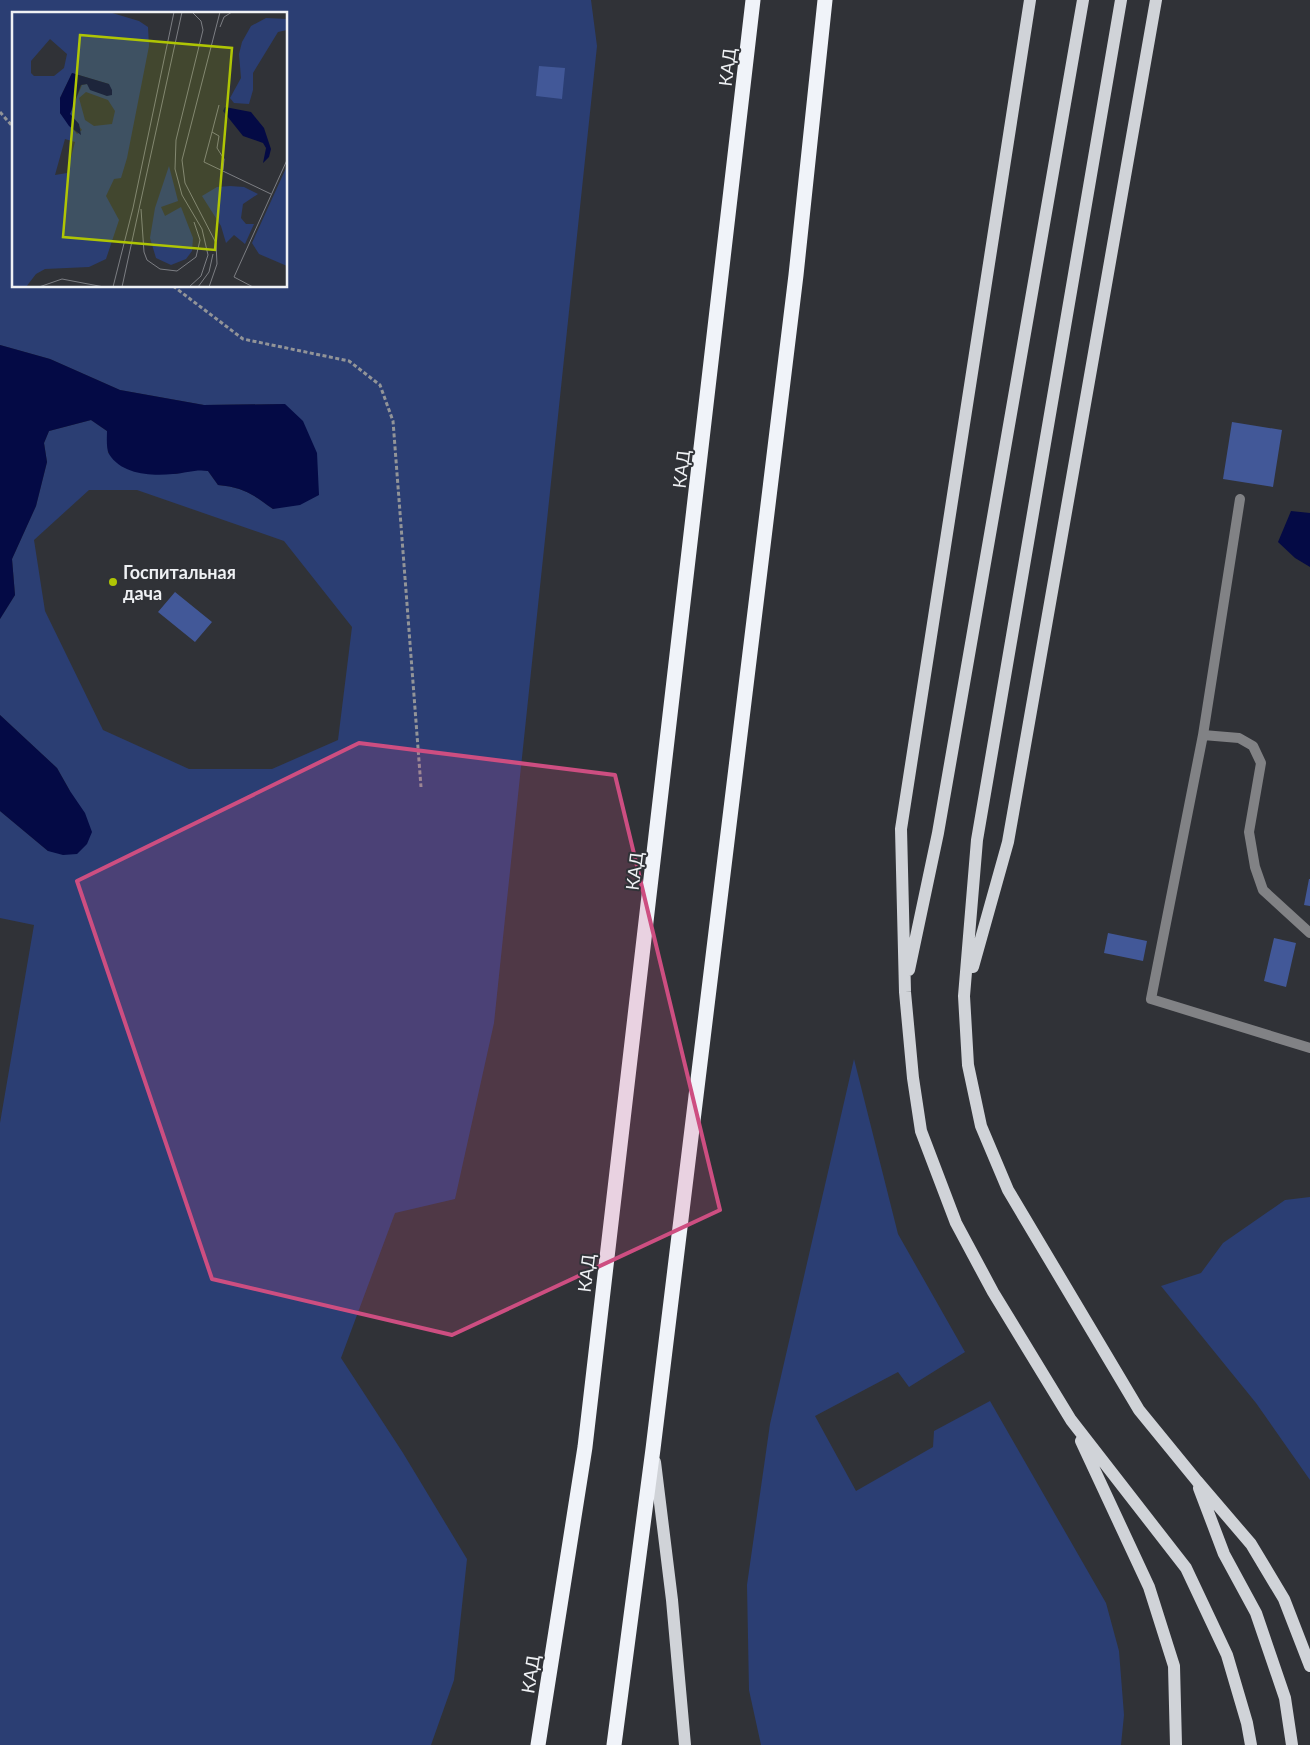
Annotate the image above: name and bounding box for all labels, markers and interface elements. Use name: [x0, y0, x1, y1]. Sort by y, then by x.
inset map: [12, 12, 288, 288]
street label: КАД: [714, 47, 740, 87]
street label: КАД: [668, 449, 694, 489]
place label: Госпитальная дача: [123, 561, 236, 604]
marker: Госпитальная дача: [107, 576, 119, 588]
street label: КАД: [621, 851, 647, 891]
street label: КАД: [573, 1253, 599, 1293]
street label: КАД: [516, 1653, 544, 1695]

